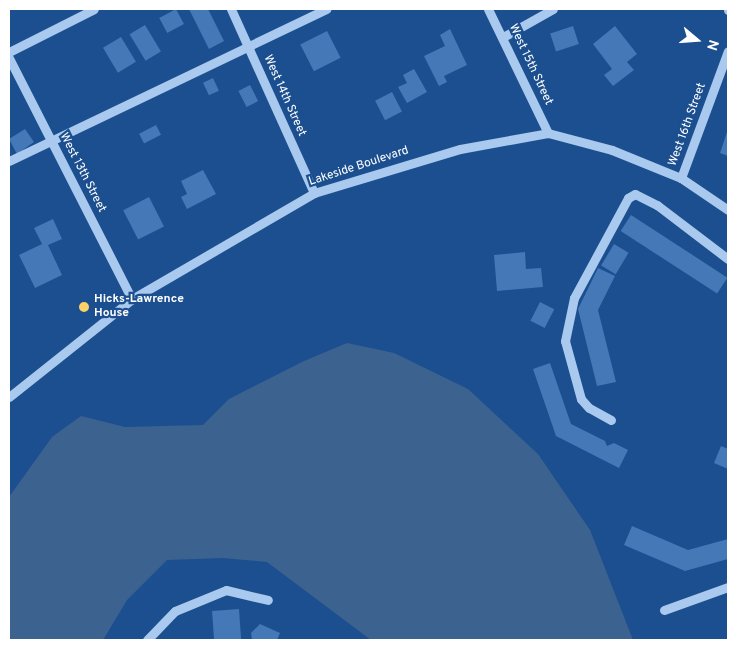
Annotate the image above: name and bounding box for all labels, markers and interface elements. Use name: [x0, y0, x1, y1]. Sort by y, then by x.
north arrow: [672, 15, 722, 65]
street label: West 15th Street: [505, 22, 555, 108]
text: N: [702, 37, 721, 52]
street label: West 14th Street: [260, 53, 308, 139]
street label: West 16th Street: [666, 81, 710, 169]
street label: West 13th Street: [56, 131, 108, 215]
street label: Lakeside Boulevard: [307, 144, 411, 190]
place label: Hicks-Lawrence House: [94, 293, 184, 321]
marker: Hicks-Lawrence House: [78, 301, 90, 313]

